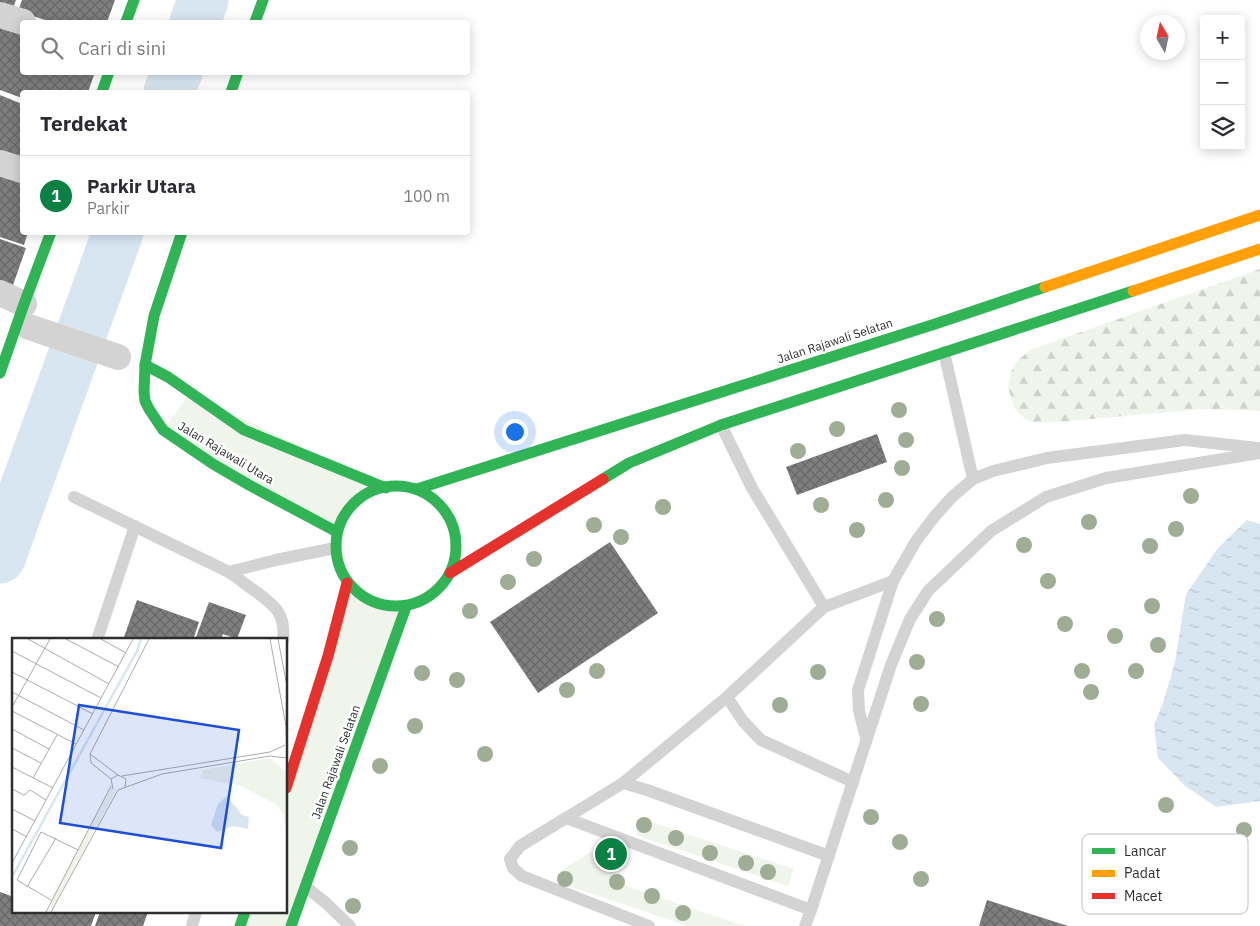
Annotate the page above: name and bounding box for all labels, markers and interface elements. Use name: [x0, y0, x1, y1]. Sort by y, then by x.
north arrow: [1140, 15, 1185, 60]
map controls: [1200, 15, 1245, 150]
button: +: [1200, 15, 1245, 60]
search box: [20, 20, 470, 75]
icon: search: [38, 34, 66, 62]
text: Cari di sini: [78, 36, 166, 60]
button: −: [1200, 60, 1245, 105]
button: layers: [1200, 105, 1245, 150]
text: Terdekat: [40, 109, 128, 137]
text: Parkir Utara: [87, 174, 196, 198]
text: 1: [51, 186, 61, 206]
text: 100 m: [403, 186, 450, 206]
text: Parkir: [87, 198, 129, 218]
street label: Jalan Rajawali Selatan: [775, 315, 894, 366]
street label: Jalan Rajawali Utara: [176, 418, 277, 487]
your location: [502, 419, 528, 445]
inset map: [12, 638, 288, 914]
street label: Jalan Rajawali Selatan: [308, 703, 363, 821]
legend: [1082, 834, 1248, 914]
pin: 1: [595, 835, 627, 873]
text: Lancar: [1124, 842, 1166, 860]
text: Padat: [1124, 864, 1160, 882]
text: Macet: [1124, 887, 1162, 905]

